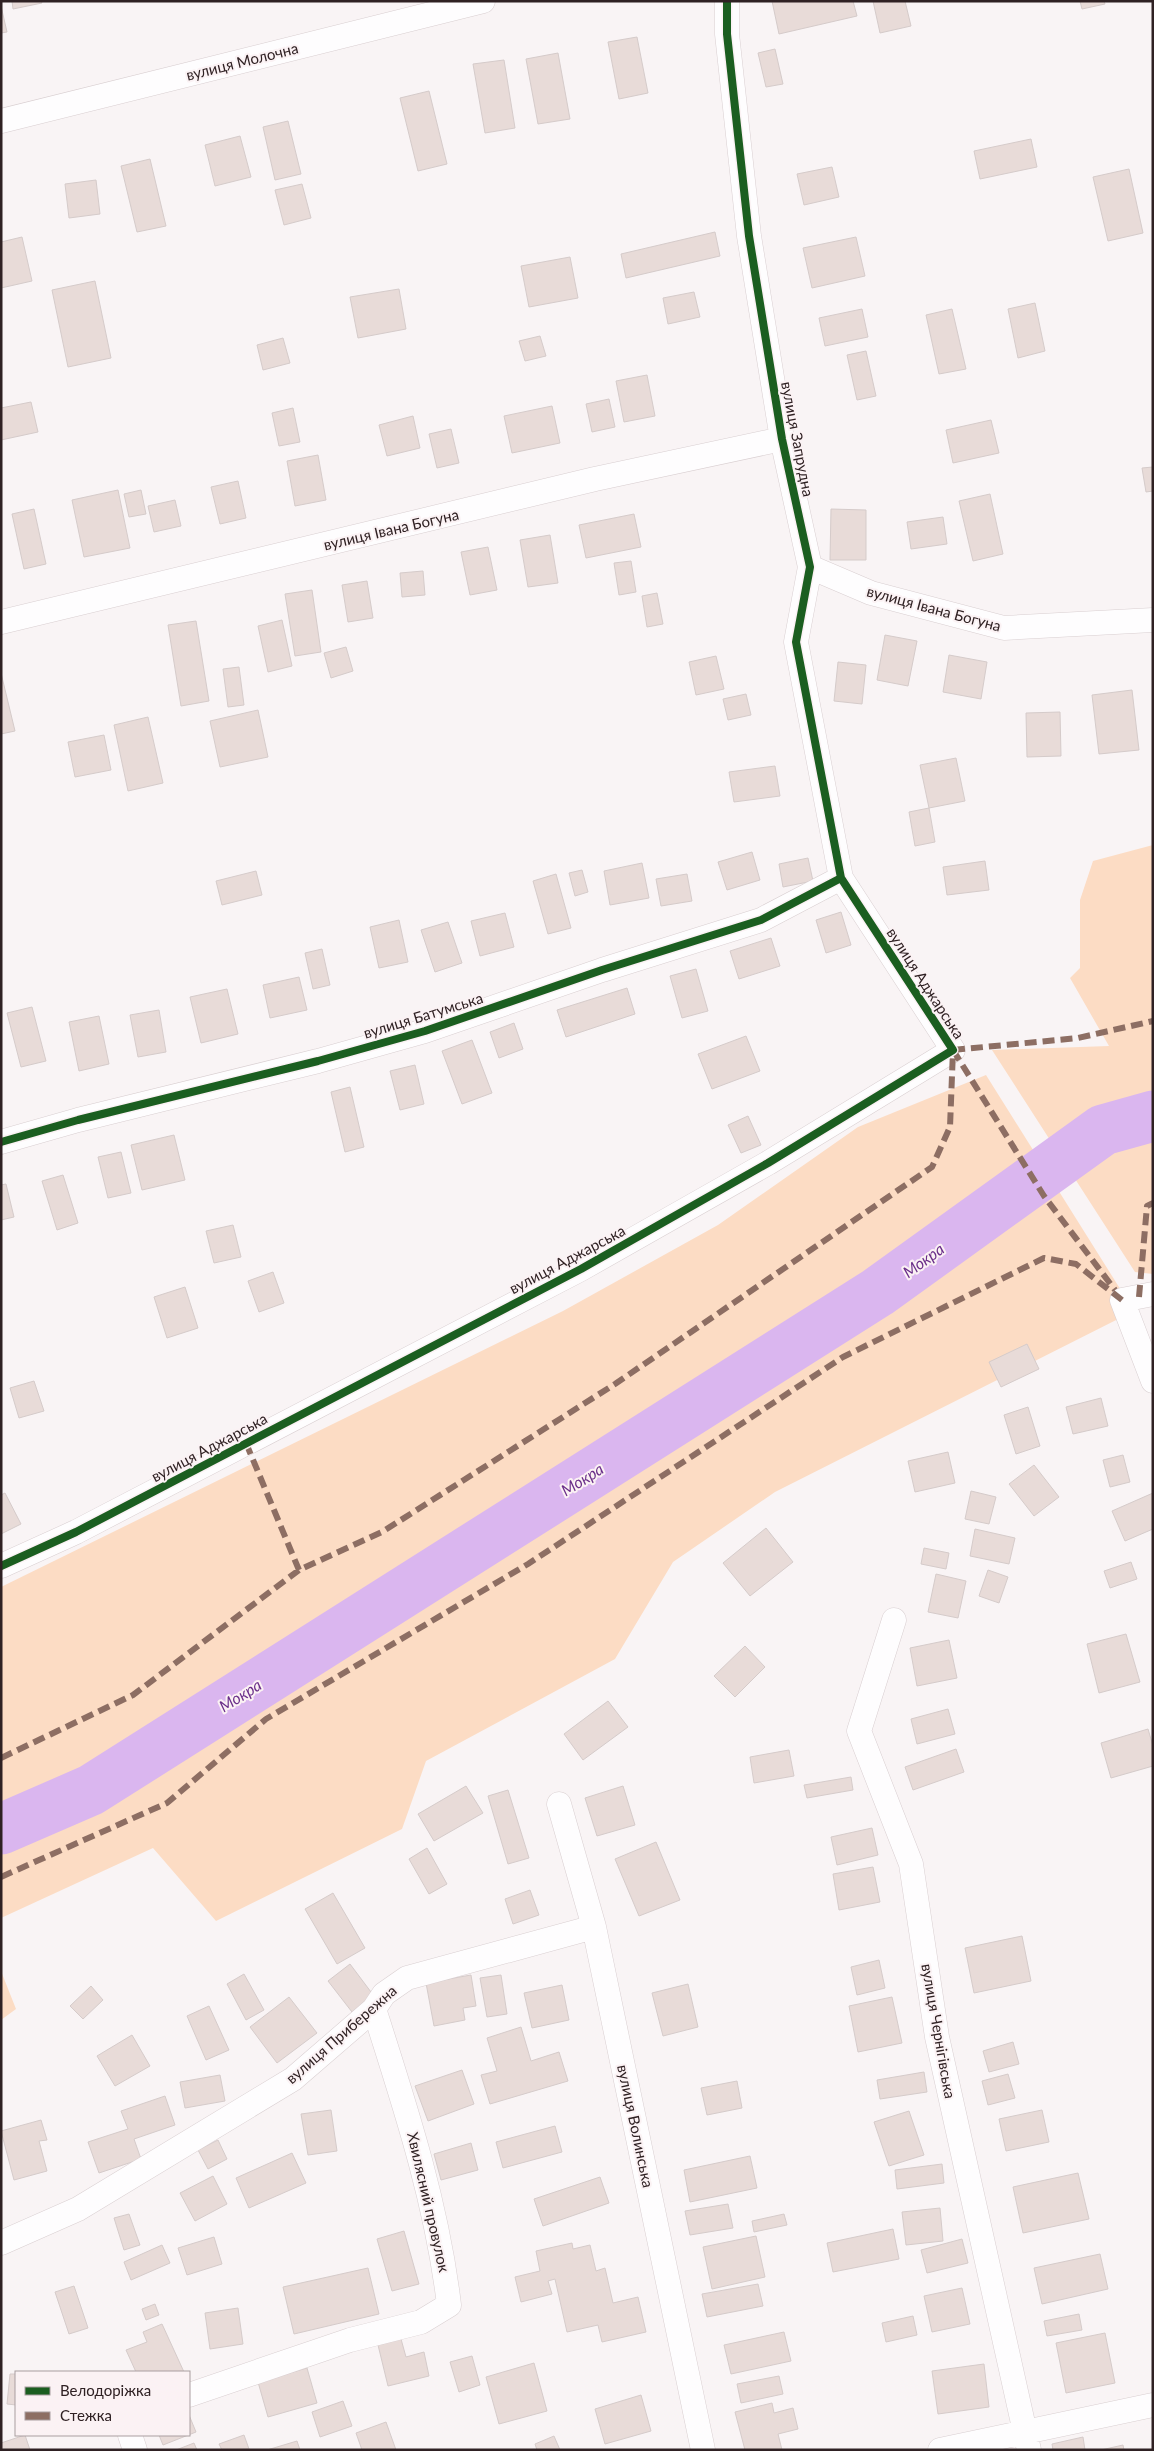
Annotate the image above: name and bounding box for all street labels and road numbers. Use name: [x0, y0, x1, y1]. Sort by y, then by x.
street label: вулиця Молочна: [184, 38, 300, 84]
street label: вулиця Запрудна: [778, 380, 818, 498]
street label: вулиця Івана Богуна: [322, 505, 460, 553]
street label: вулиця Івана Богуна: [865, 581, 1003, 635]
street label: вулиця Аджарська: [883, 924, 969, 1042]
street label: вулиця Батумська: [361, 988, 485, 1042]
street label: вулиця Аджарська: [506, 1221, 628, 1297]
street label: вулиця Аджарська: [148, 1409, 270, 1485]
street label: вулиця Чернігівська: [918, 1962, 960, 2100]
street label: вулиця Прибережна: [282, 1981, 400, 2087]
street label: вулиця Волинська: [614, 2063, 658, 2189]
street label: Хвилясний провулок: [404, 2130, 454, 2274]

